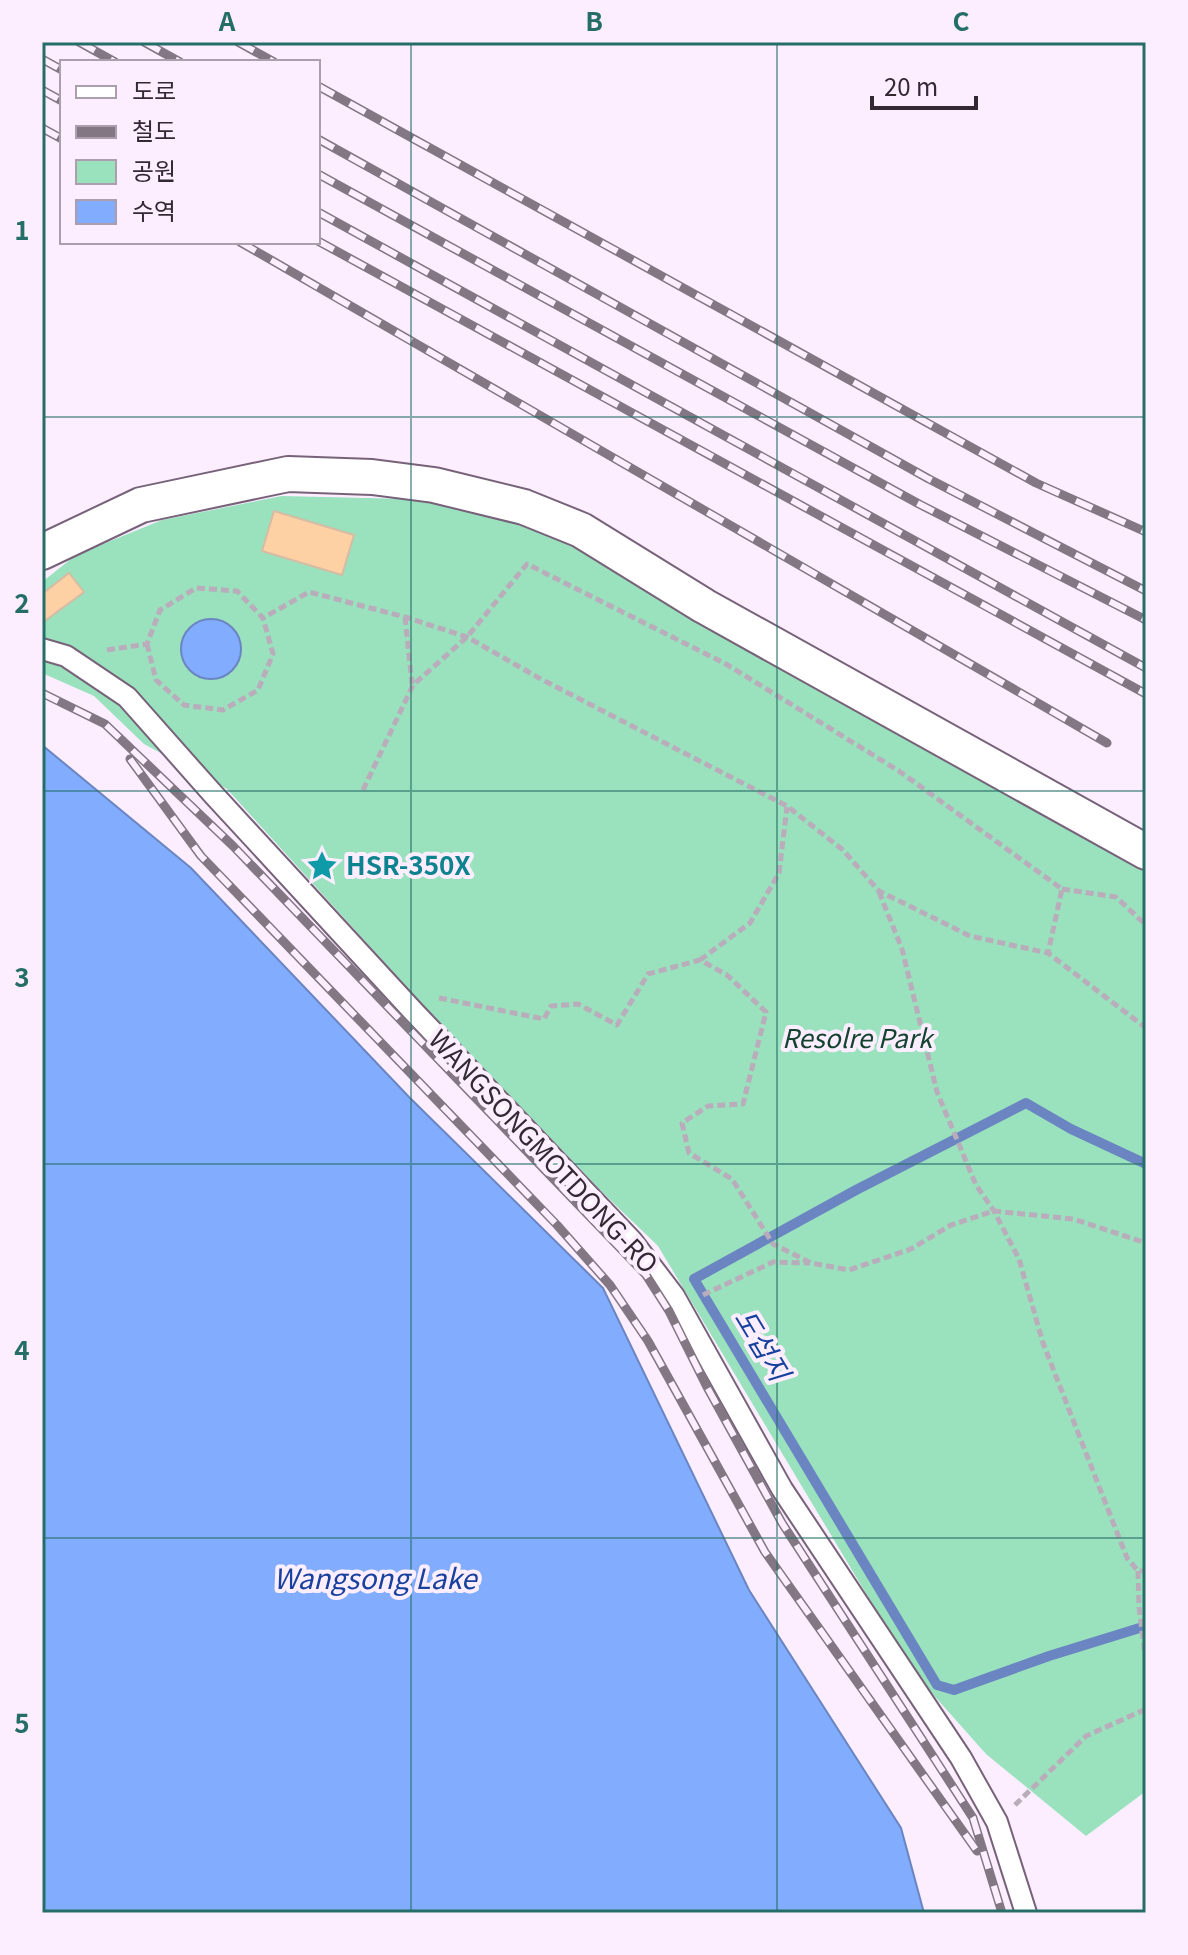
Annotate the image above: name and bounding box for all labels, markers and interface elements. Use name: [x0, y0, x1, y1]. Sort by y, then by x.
text: A: [218, 1, 236, 38]
text: B: [585, 1, 603, 38]
text: C: [952, 1, 970, 38]
legend: [60, 60, 320, 244]
scale bar: [872, 60, 976, 110]
text: 20 m: [884, 68, 938, 103]
text: 도로: [132, 72, 176, 107]
text: 철도: [132, 112, 176, 147]
text: 공원: [132, 152, 176, 187]
text: 수역: [132, 192, 176, 227]
text: 1: [14, 210, 30, 247]
text: 2: [14, 583, 30, 620]
place label: HSR-350X: [346, 845, 471, 882]
place icon: HSR-350X: [305, 849, 339, 883]
text: 3: [14, 957, 30, 994]
park label: Resolre Park: [782, 1018, 935, 1055]
street label: WANGSONGMOTDONG-RO: [422, 1020, 668, 1280]
water label: 도섭지: [727, 1301, 802, 1389]
text: 4: [14, 1330, 30, 1367]
water label: Wangsong Lake: [273, 1557, 478, 1597]
text: 5: [14, 1703, 30, 1740]

